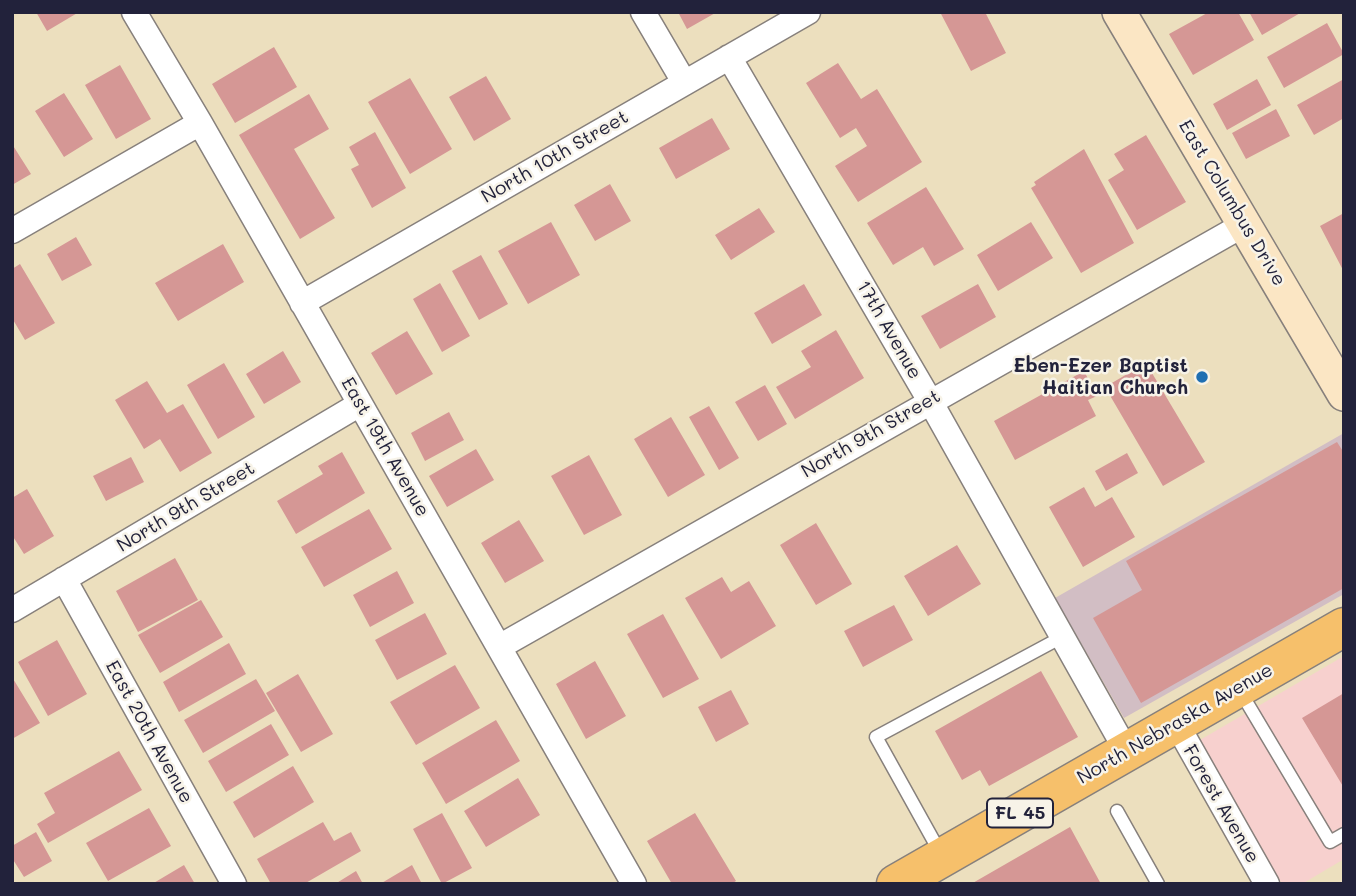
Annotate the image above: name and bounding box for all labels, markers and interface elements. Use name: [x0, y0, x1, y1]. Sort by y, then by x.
street label: North 10th Street: [477, 106, 633, 208]
street label: East Columbus Drive: [1173, 116, 1291, 290]
street label: 17th Avenue: [852, 277, 926, 383]
place label: Eben-Ezer Baptist Haitian Church: [1013, 355, 1188, 399]
marker: Eben-Ezer Baptist Haitian Church: [1194, 369, 1210, 385]
street label: East 19th Avenue: [336, 373, 434, 521]
street label: North 9th Street: [797, 385, 945, 483]
street label: North 9th Street: [113, 457, 259, 557]
street label: East 20th Avenue: [100, 657, 198, 807]
street label: North Nebraska Avenue: [1073, 659, 1277, 789]
street label: Forest Avenue: [1178, 741, 1264, 867]
road number: FL 45: [987, 798, 1053, 828]

